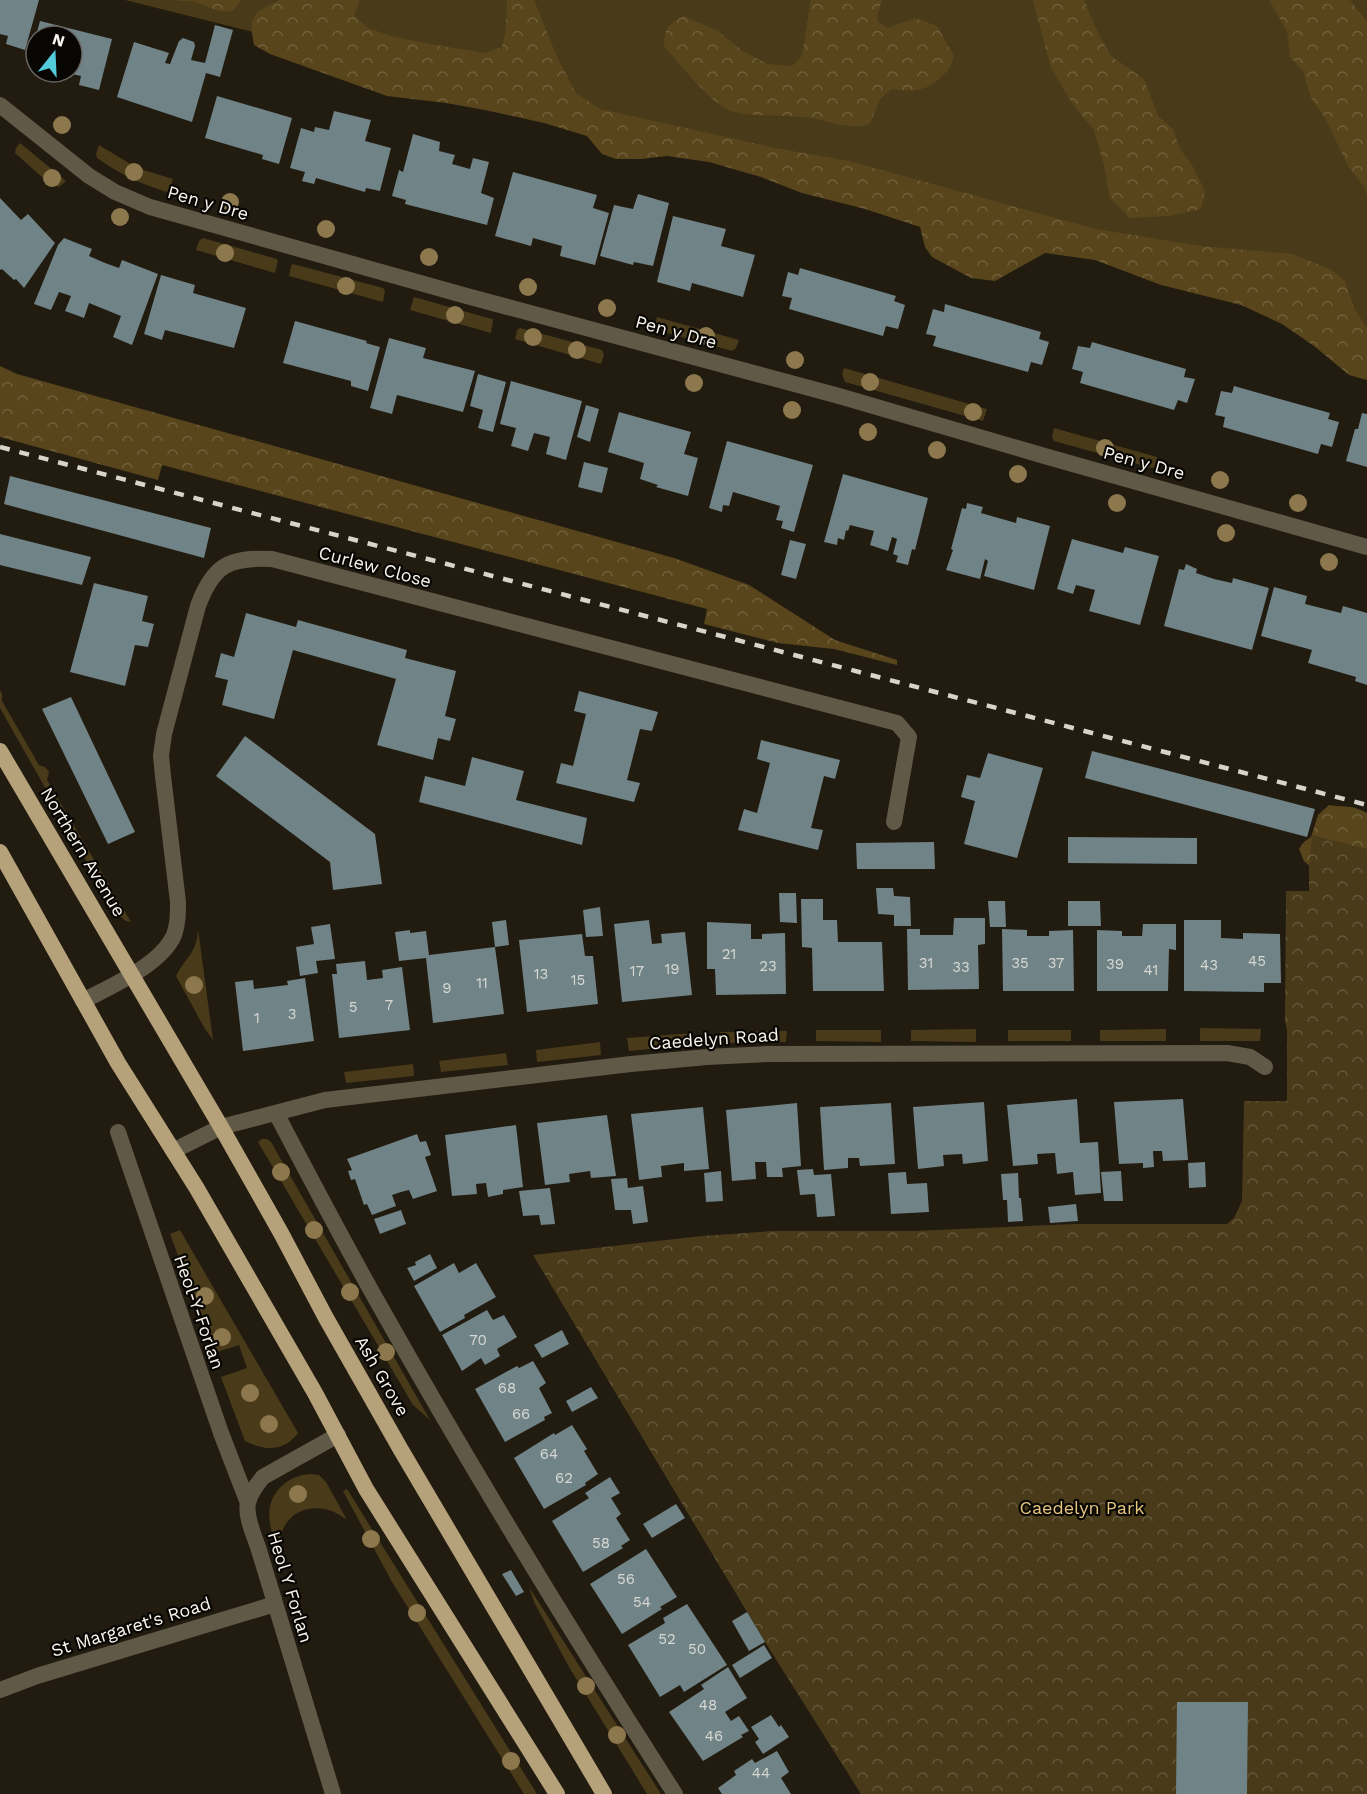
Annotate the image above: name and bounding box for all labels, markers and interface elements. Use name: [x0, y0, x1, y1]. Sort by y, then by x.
north arrow: [24, 24, 84, 84]
text: N: [50, 29, 67, 51]
street label: Pen y Dre: [165, 181, 251, 224]
street label: Pen y Dre: [633, 311, 719, 352]
street label: Pen y Dre: [1101, 442, 1187, 483]
street label: Curlew Close: [316, 541, 434, 592]
street label: Northern Avenue: [36, 783, 130, 920]
house number: 21: [722, 945, 736, 963]
house number: 45: [1248, 952, 1266, 970]
house number: 31: [919, 954, 933, 972]
house number: 35: [1011, 954, 1029, 972]
house number: 37: [1048, 954, 1064, 972]
house number: 39: [1106, 955, 1124, 973]
house number: 43: [1200, 956, 1218, 974]
house number: 23: [759, 957, 777, 975]
house number: 33: [952, 958, 970, 976]
house number: 19: [664, 960, 680, 978]
house number: 41: [1144, 961, 1158, 979]
house number: 17: [630, 962, 644, 980]
house number: 13: [534, 965, 548, 983]
house number: 15: [571, 971, 585, 989]
house number: 11: [476, 974, 488, 992]
house number: 9: [442, 979, 452, 997]
house number: 7: [385, 996, 393, 1014]
house number: 5: [349, 998, 357, 1016]
house number: 3: [288, 1005, 296, 1023]
house number: 1: [254, 1009, 260, 1027]
street label: Caedelyn Road: [648, 1023, 780, 1054]
street label: Heol-Y-Forlan: [170, 1252, 229, 1372]
house number: 70: [469, 1331, 487, 1349]
street label: Ash Grove: [351, 1332, 414, 1420]
house number: 68: [498, 1379, 516, 1397]
house number: 66: [512, 1405, 530, 1423]
house number: 64: [540, 1445, 558, 1463]
house number: 62: [555, 1469, 573, 1487]
park label: Caedelyn Park: [1020, 1497, 1144, 1518]
street label: Heol Y Forlan: [264, 1529, 317, 1645]
house number: 58: [592, 1534, 610, 1552]
house number: 56: [617, 1570, 635, 1588]
street label: St Margaret's Road: [49, 1592, 213, 1661]
house number: 54: [633, 1593, 651, 1611]
house number: 52: [658, 1630, 676, 1648]
house number: 50: [688, 1640, 706, 1658]
house number: 48: [699, 1696, 717, 1714]
house number: 46: [705, 1727, 723, 1745]
house number: 44: [752, 1764, 770, 1782]

